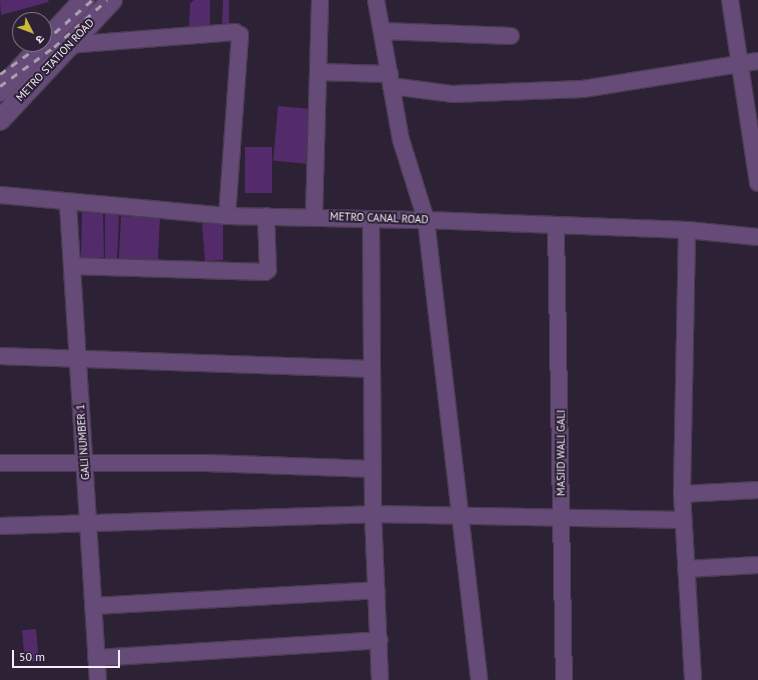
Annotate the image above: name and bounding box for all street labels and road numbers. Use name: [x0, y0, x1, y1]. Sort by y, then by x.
street label: METRO STATION ROAD: [13, 16, 97, 104]
street label: METRO CANAL ROAD: [329, 210, 429, 226]
street label: GALI NUMBER 1: [74, 404, 92, 480]
street label: MASJID WALI GALI: [554, 410, 568, 496]

